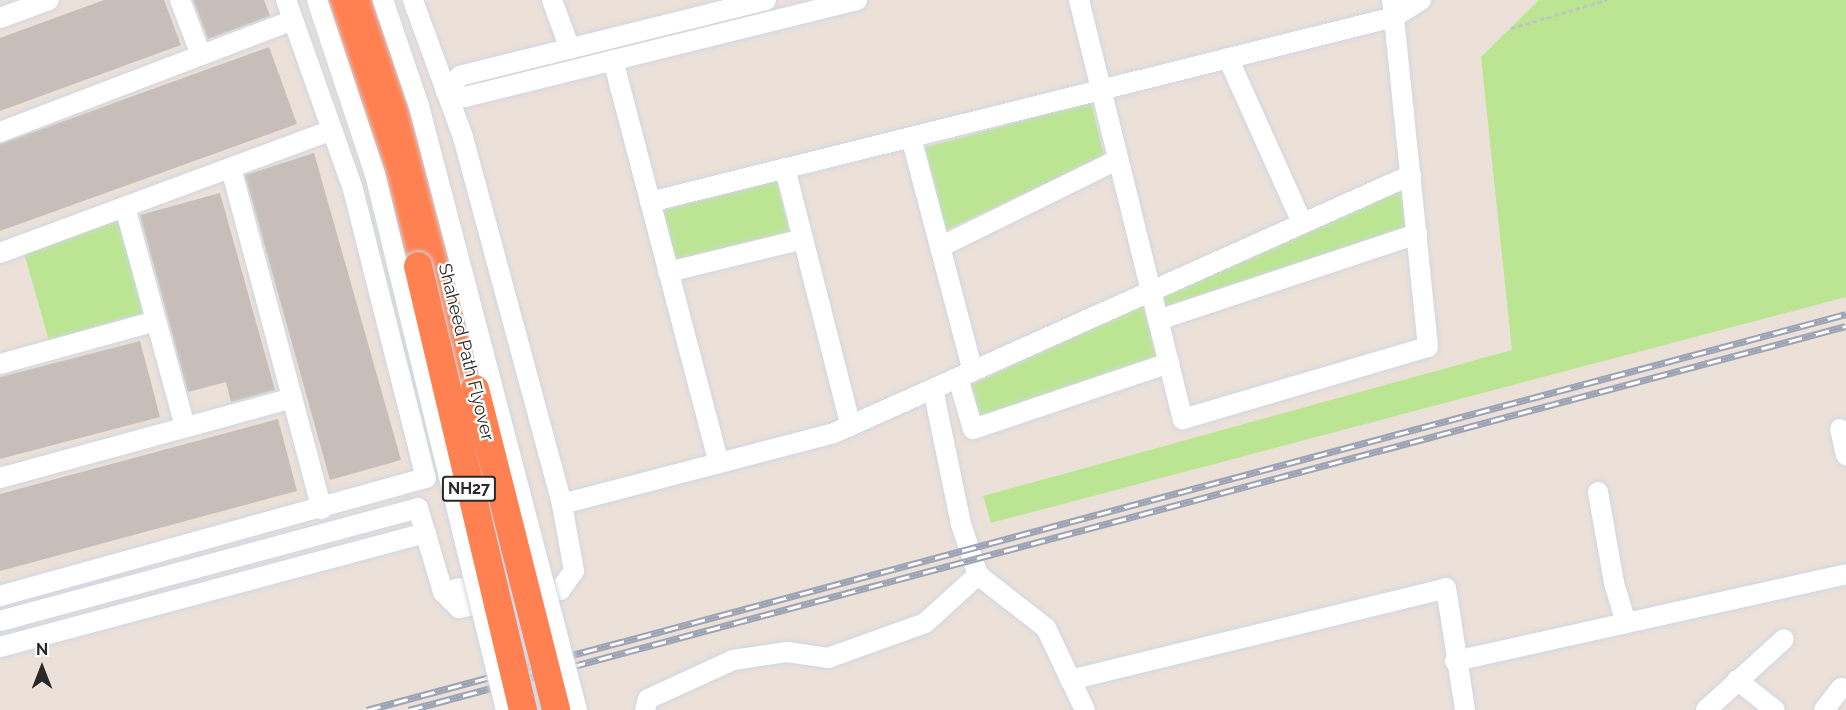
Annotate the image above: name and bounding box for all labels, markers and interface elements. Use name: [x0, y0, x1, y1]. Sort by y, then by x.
street label: Shaheed Path Flyover: [434, 261, 498, 443]
road number: NH27: [440, 476, 498, 502]
north arrow: [12, 638, 72, 698]
text: N: [36, 640, 48, 659]

